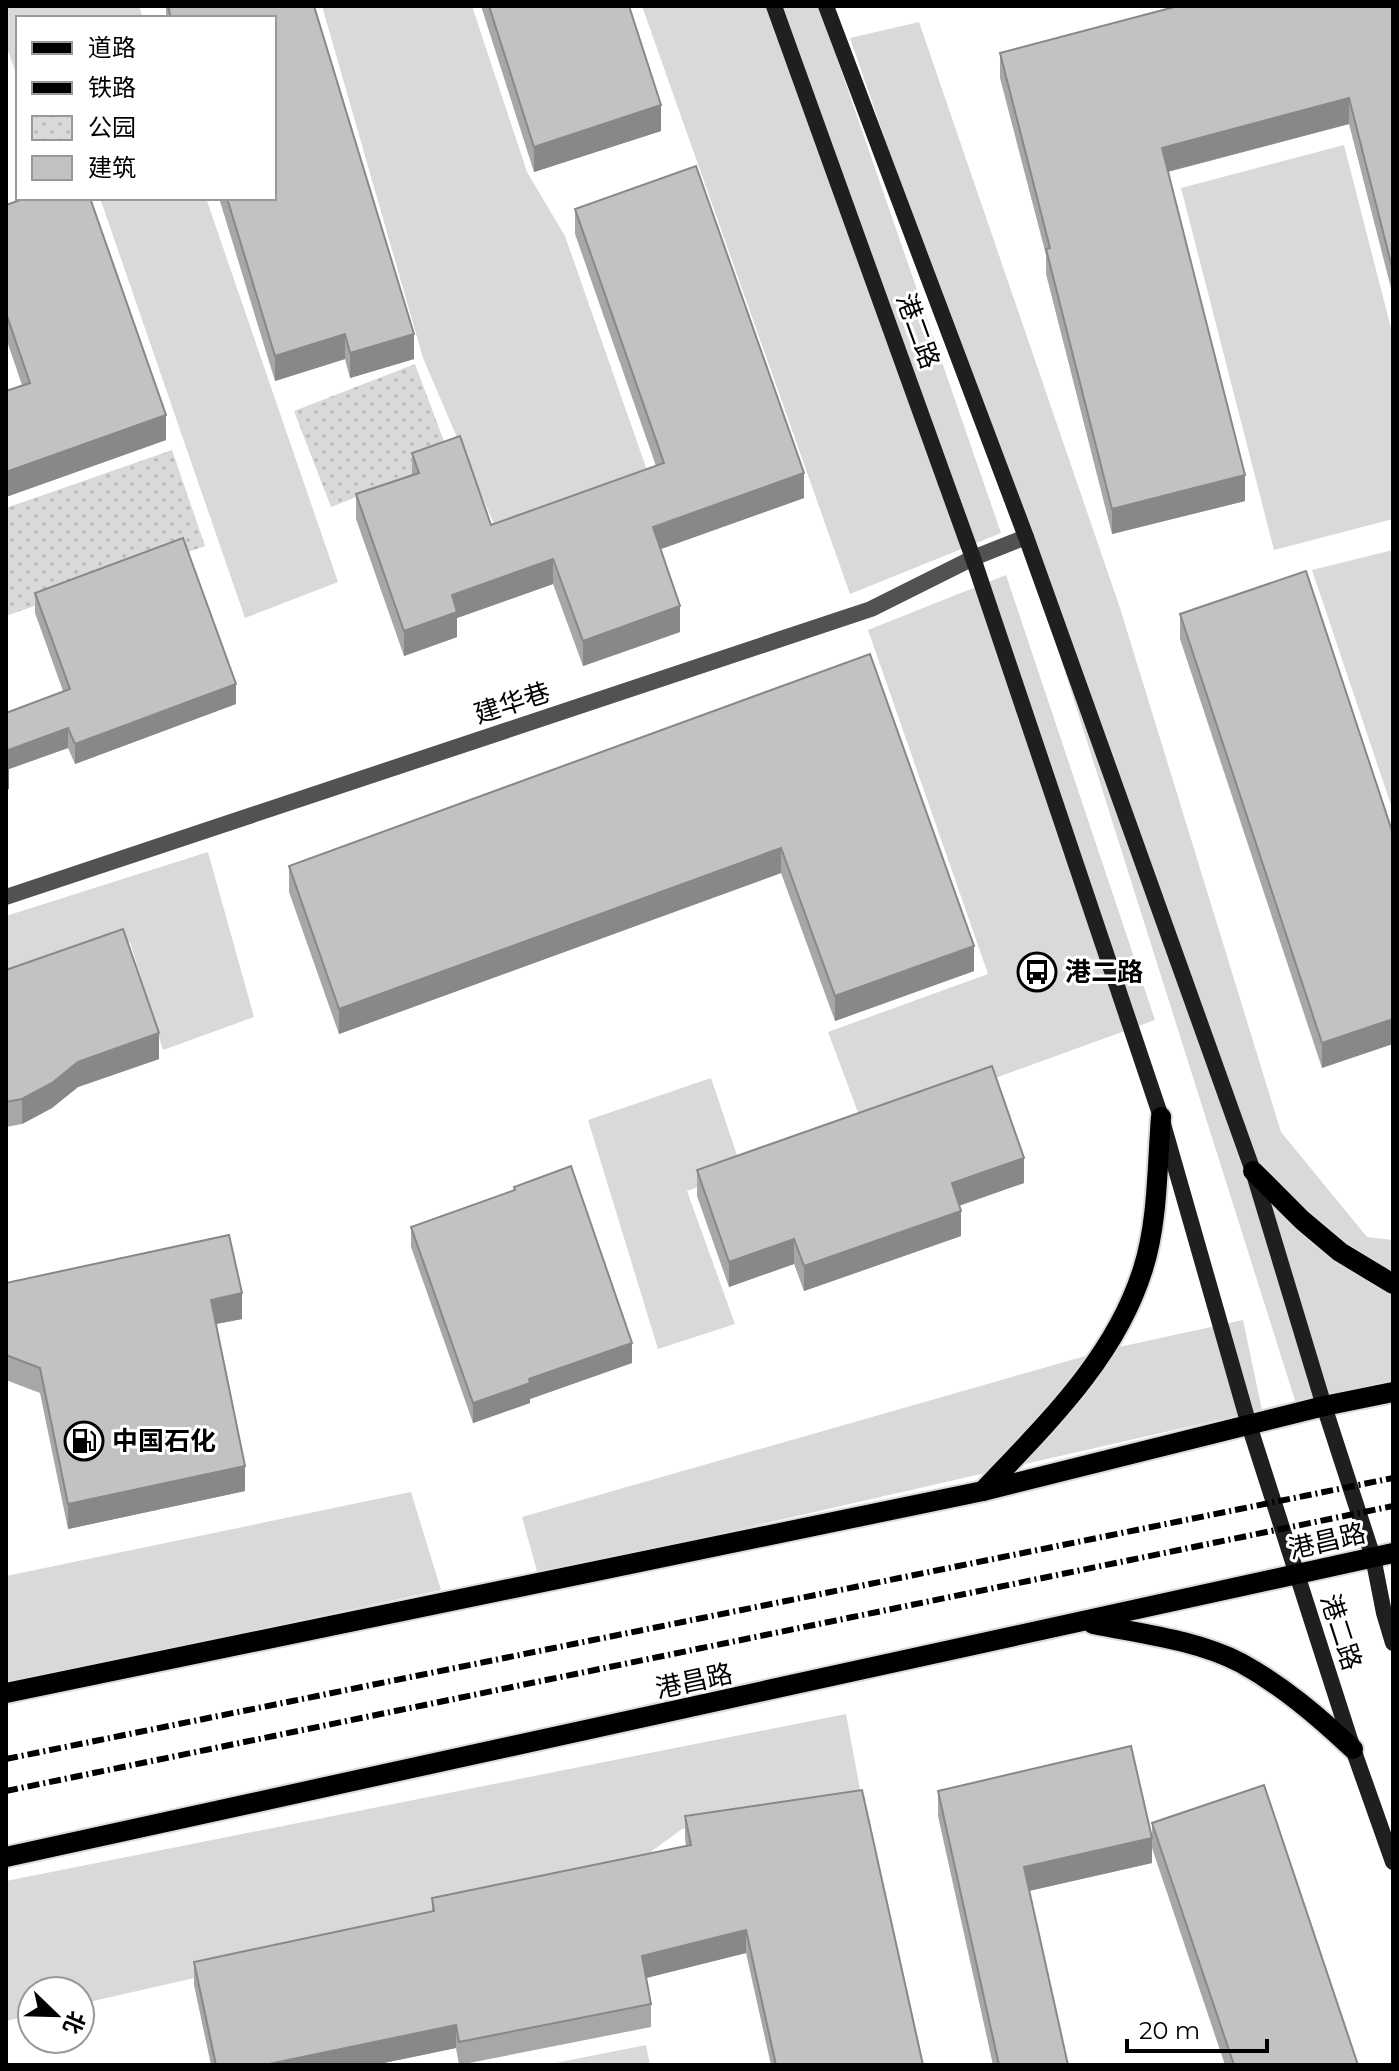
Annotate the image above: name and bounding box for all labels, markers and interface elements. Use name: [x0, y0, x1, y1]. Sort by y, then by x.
legend: [16, 16, 276, 200]
text: 道路: [88, 33, 136, 62]
text: 铁路: [88, 73, 136, 102]
text: 公园: [88, 113, 136, 142]
text: 建筑: [88, 153, 136, 182]
street label: 港二路: [890, 289, 946, 373]
street label: 建华巷: [470, 676, 554, 730]
bus stop icon: 港二路: [1016, 951, 1058, 993]
place label: 港二路: [1065, 956, 1143, 988]
fuel station icon: 中国石化: [63, 1420, 105, 1462]
place label: 中国石化: [112, 1425, 216, 1457]
street label: 港昌路: [1285, 1517, 1369, 1565]
street label: 港二路: [1314, 1590, 1368, 1674]
street label: 港昌路: [653, 1657, 735, 1705]
north arrow: [16, 1975, 96, 2055]
scale bar: [1127, 2003, 1267, 2053]
text: 北: [57, 2007, 91, 2038]
text: 20 m: [1139, 2016, 1200, 2045]

